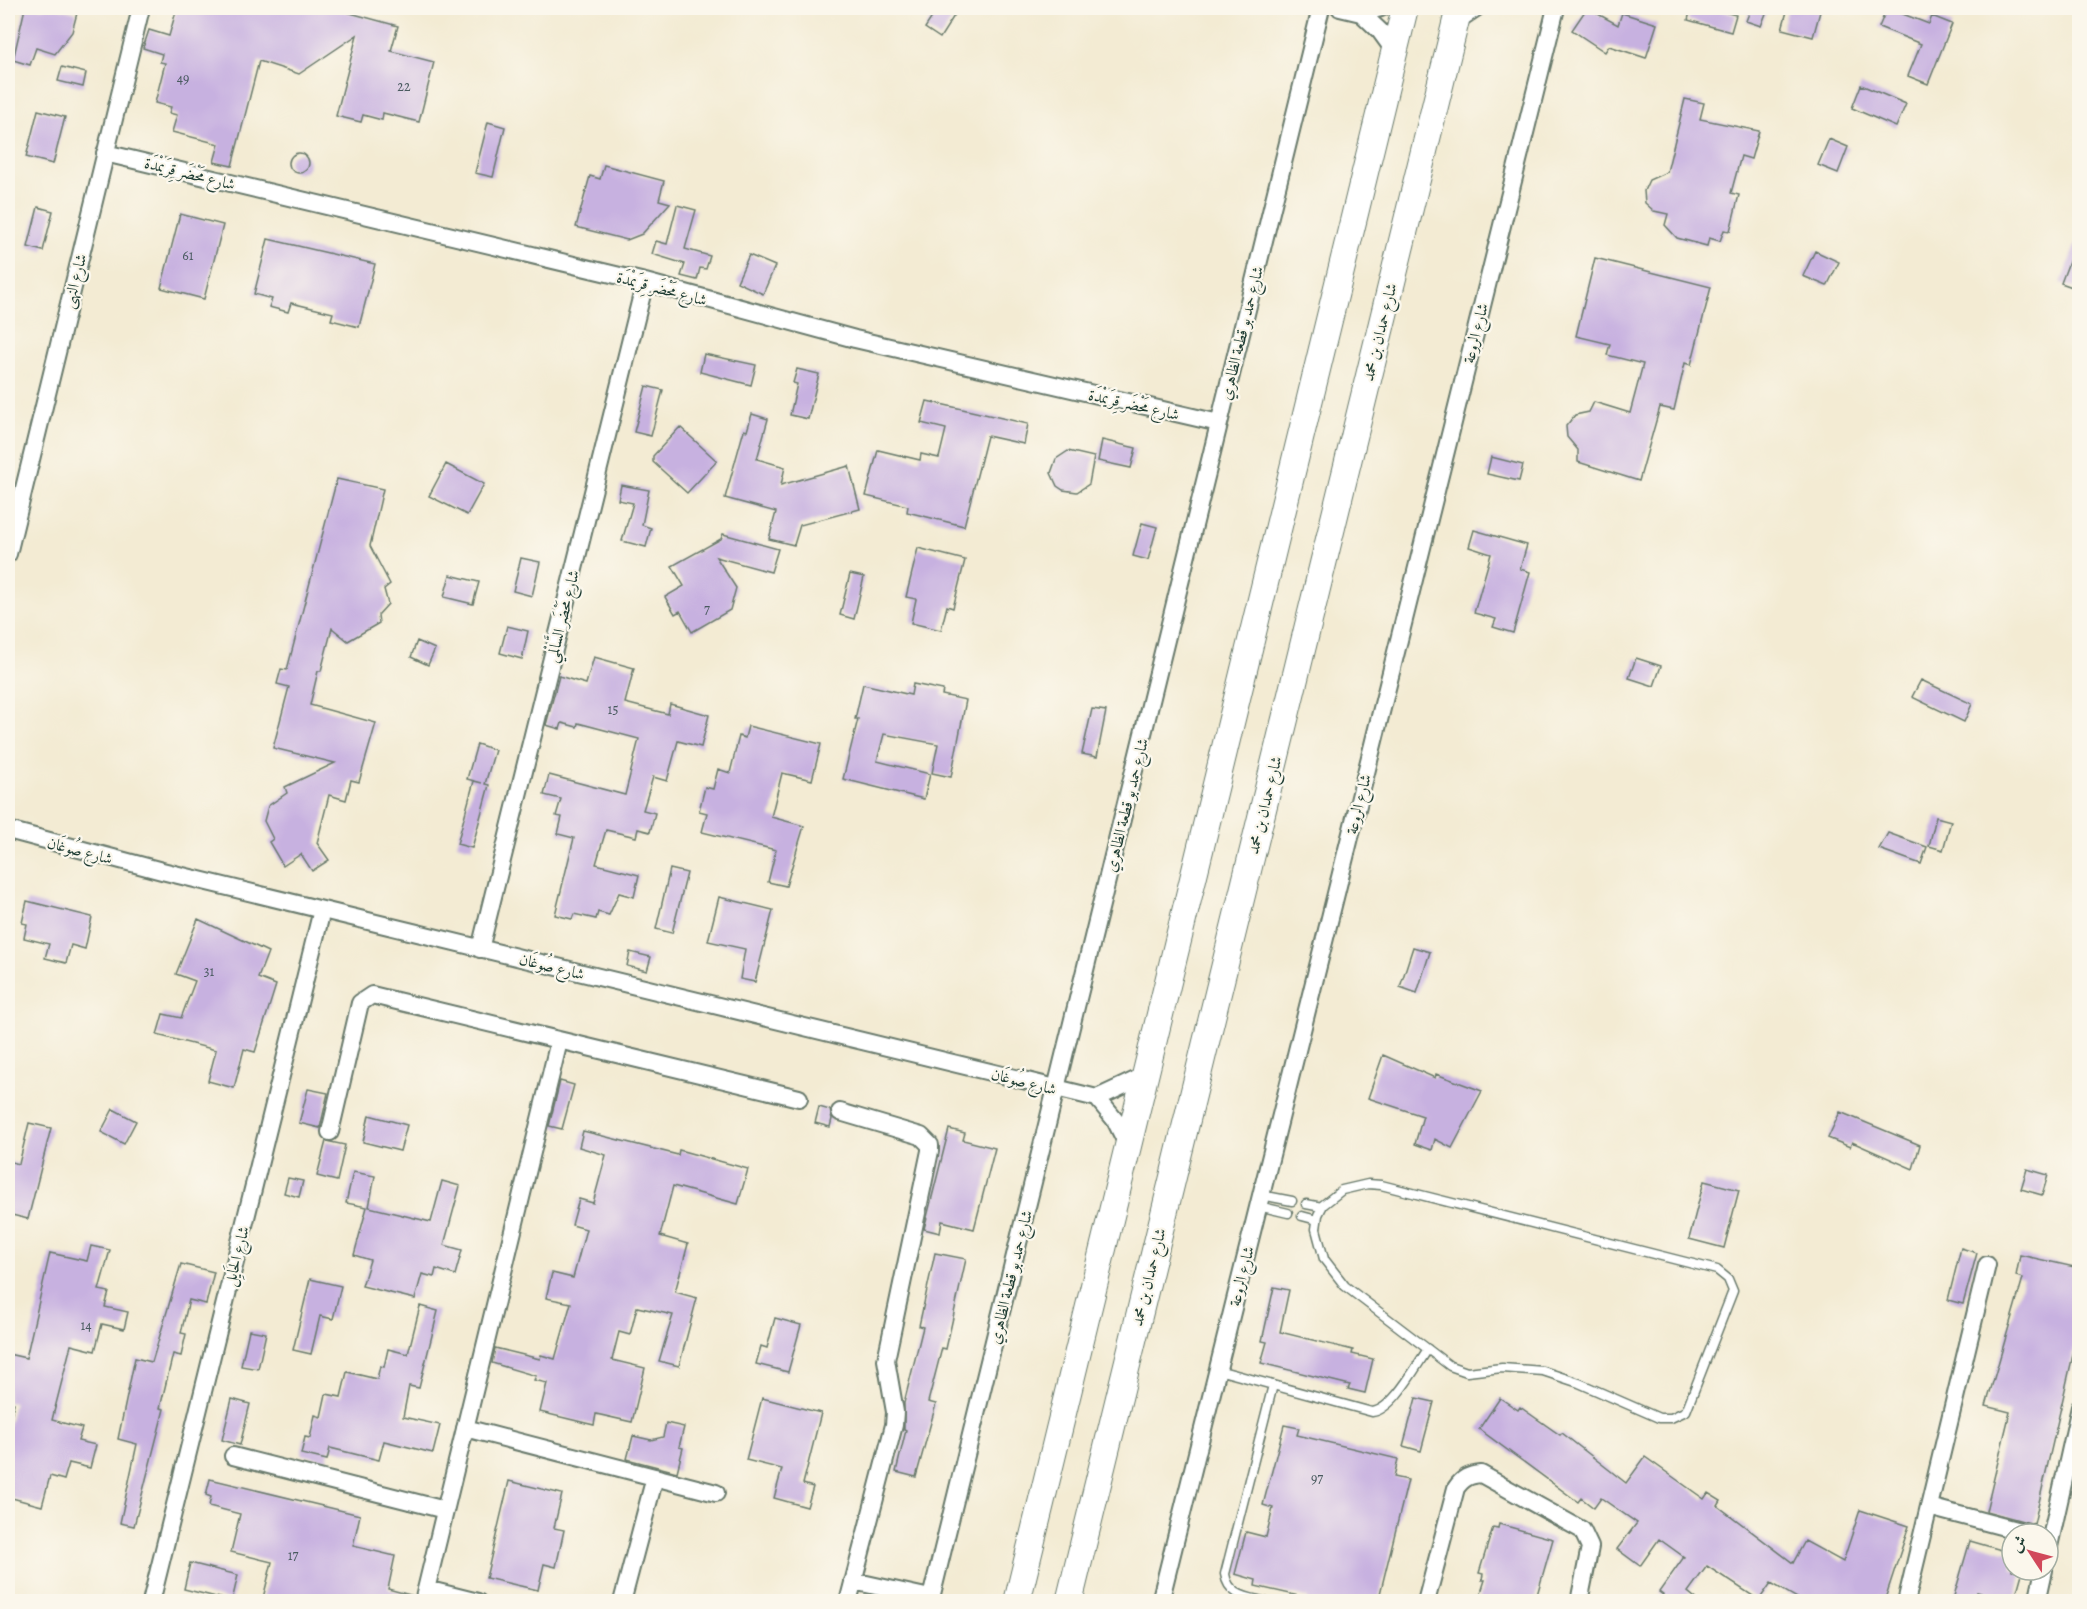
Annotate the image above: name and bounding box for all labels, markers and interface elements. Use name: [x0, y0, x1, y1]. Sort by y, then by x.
house number: 49: [177, 69, 189, 88]
house number: 22: [397, 77, 411, 96]
street label: شارع مَحْضَر قِرَيمْدَة: [142, 151, 238, 198]
house number: 61: [182, 246, 194, 265]
street label: شارع النهى: [58, 251, 94, 312]
street label: شارع حمد بو قطعة الظاهري: [1215, 264, 1271, 403]
street label: شارع مَحْضَر قِرَيمْدَة: [614, 265, 710, 314]
street label: شارع حمدان بن محمد: [1357, 281, 1405, 384]
street label: شارع الروعة: [1458, 301, 1496, 366]
street label: شارع مَحْضَر قِرَيمْدَة: [1086, 383, 1182, 428]
street label: شارع مَحْضَر السَّالْمي: [538, 567, 589, 666]
house number: 7: [704, 600, 710, 619]
house number: 15: [608, 700, 618, 719]
street label: شارع حمد بو قطعة الظاهري: [1100, 736, 1156, 875]
street label: شارع حمدان بن محمد: [1242, 754, 1290, 857]
street label: شارع الروعة: [1341, 772, 1379, 837]
street label: شارع صُوغَان: [44, 829, 116, 872]
street label: شارع صُوغَان: [516, 945, 588, 988]
house number: 31: [204, 962, 215, 981]
street label: شارع صُوغَان: [988, 1060, 1060, 1103]
street label: شارع حمد بو قطعة الظاهري: [984, 1208, 1040, 1347]
street label: شارع الحَايِل: [218, 1223, 257, 1289]
street label: شارع حمدان بن محمد: [1126, 1226, 1174, 1329]
street label: شارع الروعة: [1224, 1244, 1262, 1309]
house number: 14: [80, 1316, 92, 1335]
house number: 97: [1311, 1469, 1323, 1488]
north arrow: [2000, 1522, 2060, 1582]
text: ش: [2005, 1531, 2032, 1557]
house number: 17: [288, 1546, 298, 1565]

